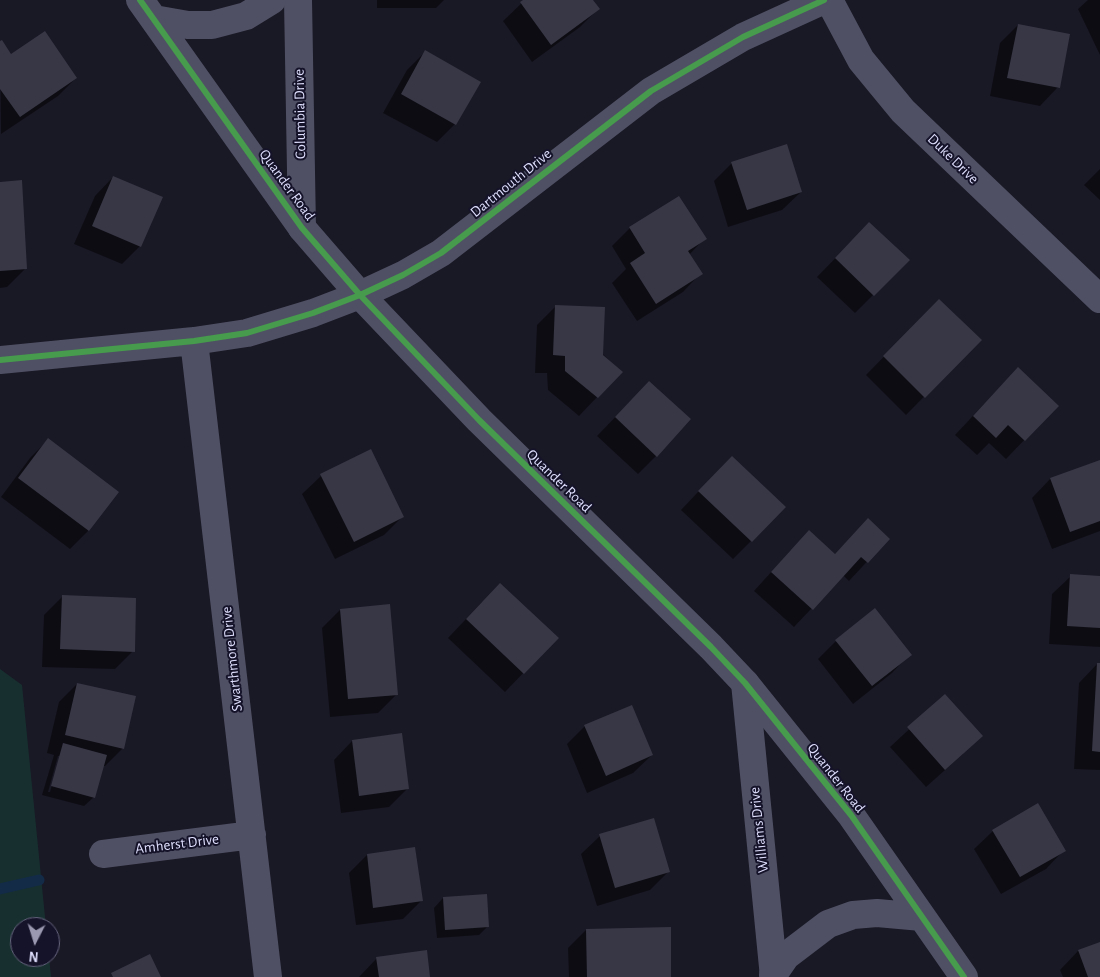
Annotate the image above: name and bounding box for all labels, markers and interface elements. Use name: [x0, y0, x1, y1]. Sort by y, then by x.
street label: Columbia Drive: [290, 69, 310, 159]
street label: Duke Drive: [924, 130, 982, 188]
street label: Dartmouth Drive: [467, 145, 555, 221]
street label: Quander Road: [255, 146, 319, 224]
street label: Quander Road: [523, 445, 595, 517]
street label: Swarthmore Drive: [218, 606, 246, 712]
street label: Quander Road: [803, 740, 869, 816]
street label: Williams Drive: [746, 786, 772, 874]
street label: Amherst Drive: [134, 830, 220, 858]
north arrow: [10, 917, 60, 967]
text: N: [28, 949, 39, 963]

